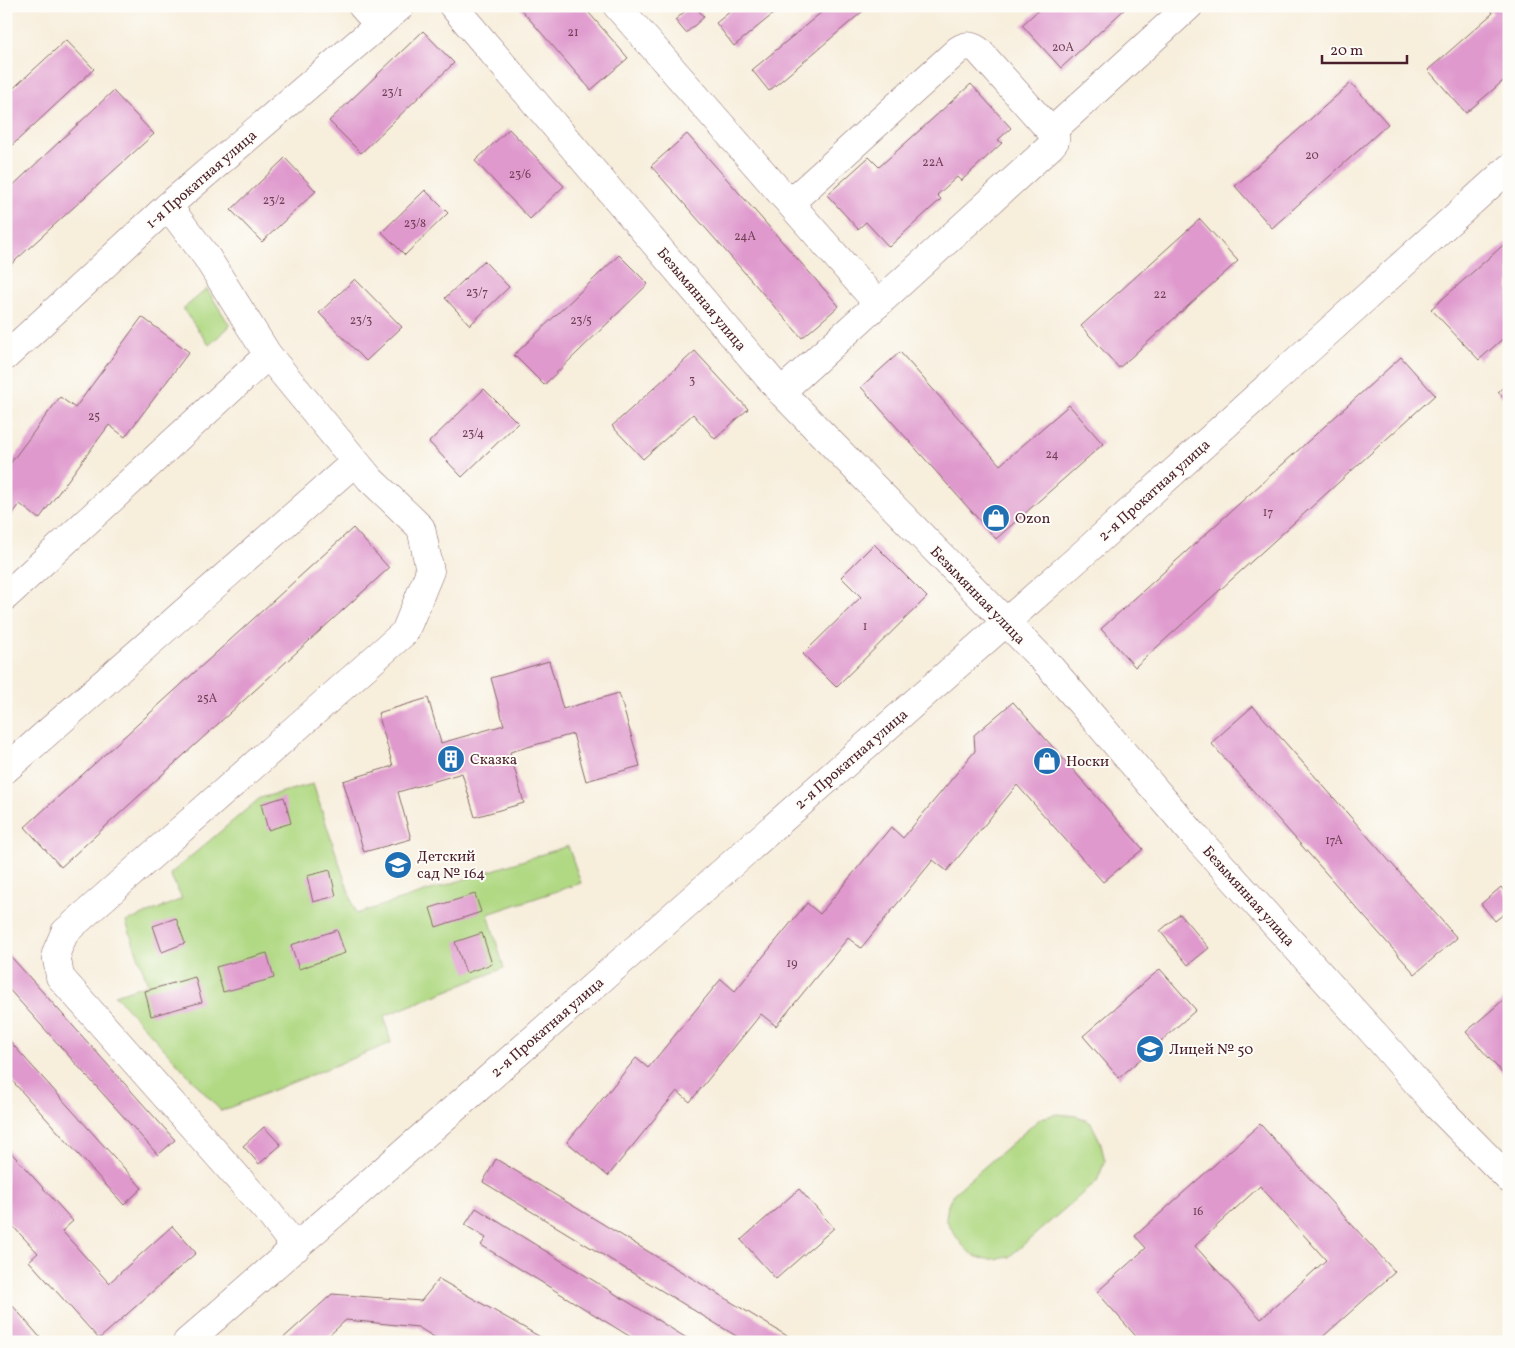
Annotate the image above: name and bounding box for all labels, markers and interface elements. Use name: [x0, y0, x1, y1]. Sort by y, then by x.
house number: 21: [567, 25, 579, 41]
scale bar: [1322, 32, 1408, 64]
house number: 20А: [1052, 40, 1075, 56]
text: 20 m: [1330, 41, 1363, 62]
house number: 23/1: [382, 85, 402, 101]
street label: 1-я Прокатная улица: [142, 126, 262, 234]
house number: 20: [1305, 148, 1319, 164]
house number: 22А: [922, 155, 944, 171]
house number: 23/6: [509, 167, 531, 183]
house number: 23/2: [263, 193, 285, 209]
house number: 23/8: [404, 216, 426, 232]
house number: 24А: [734, 229, 756, 245]
street label: Безымянная улица: [651, 244, 750, 356]
house number: 23/7: [466, 285, 488, 301]
house number: 22: [1154, 287, 1166, 303]
house number: 23/3: [350, 313, 372, 329]
house number: 23/5: [570, 313, 592, 329]
house number: 3: [689, 373, 695, 389]
house number: 25: [88, 409, 100, 425]
house number: 23/4: [462, 426, 484, 442]
street label: 2-я Прокатная улица: [1095, 435, 1216, 547]
house number: 24: [1045, 447, 1059, 463]
shop icon: Ozon: [981, 503, 1011, 533]
house number: 17: [1263, 505, 1273, 521]
place label: Ozon: [1015, 509, 1050, 530]
street label: Безымянная улица: [924, 542, 1029, 650]
house number: 1: [863, 619, 867, 635]
house number: 25А: [197, 691, 218, 707]
street label: 2-я Прокатная улица: [791, 705, 913, 815]
building icon: Сказка: [436, 744, 466, 774]
shop icon: Носки: [1032, 746, 1062, 776]
place label: Сказка: [470, 750, 517, 771]
place label: Носки: [1066, 752, 1109, 773]
house number: 17А: [1325, 833, 1343, 849]
street label: Безымянная улица: [1197, 842, 1299, 952]
place label: Детский сад № 164: [417, 847, 485, 885]
school or university icon: Детский сад № 164: [383, 850, 413, 880]
house number: 19: [787, 956, 797, 972]
street label: 2-я Прокатная улица: [487, 973, 609, 1083]
school or university icon: Лицей № 50: [1135, 1034, 1165, 1064]
place label: Лицей № 50: [1169, 1040, 1253, 1061]
house number: 16: [1193, 1204, 1203, 1220]

